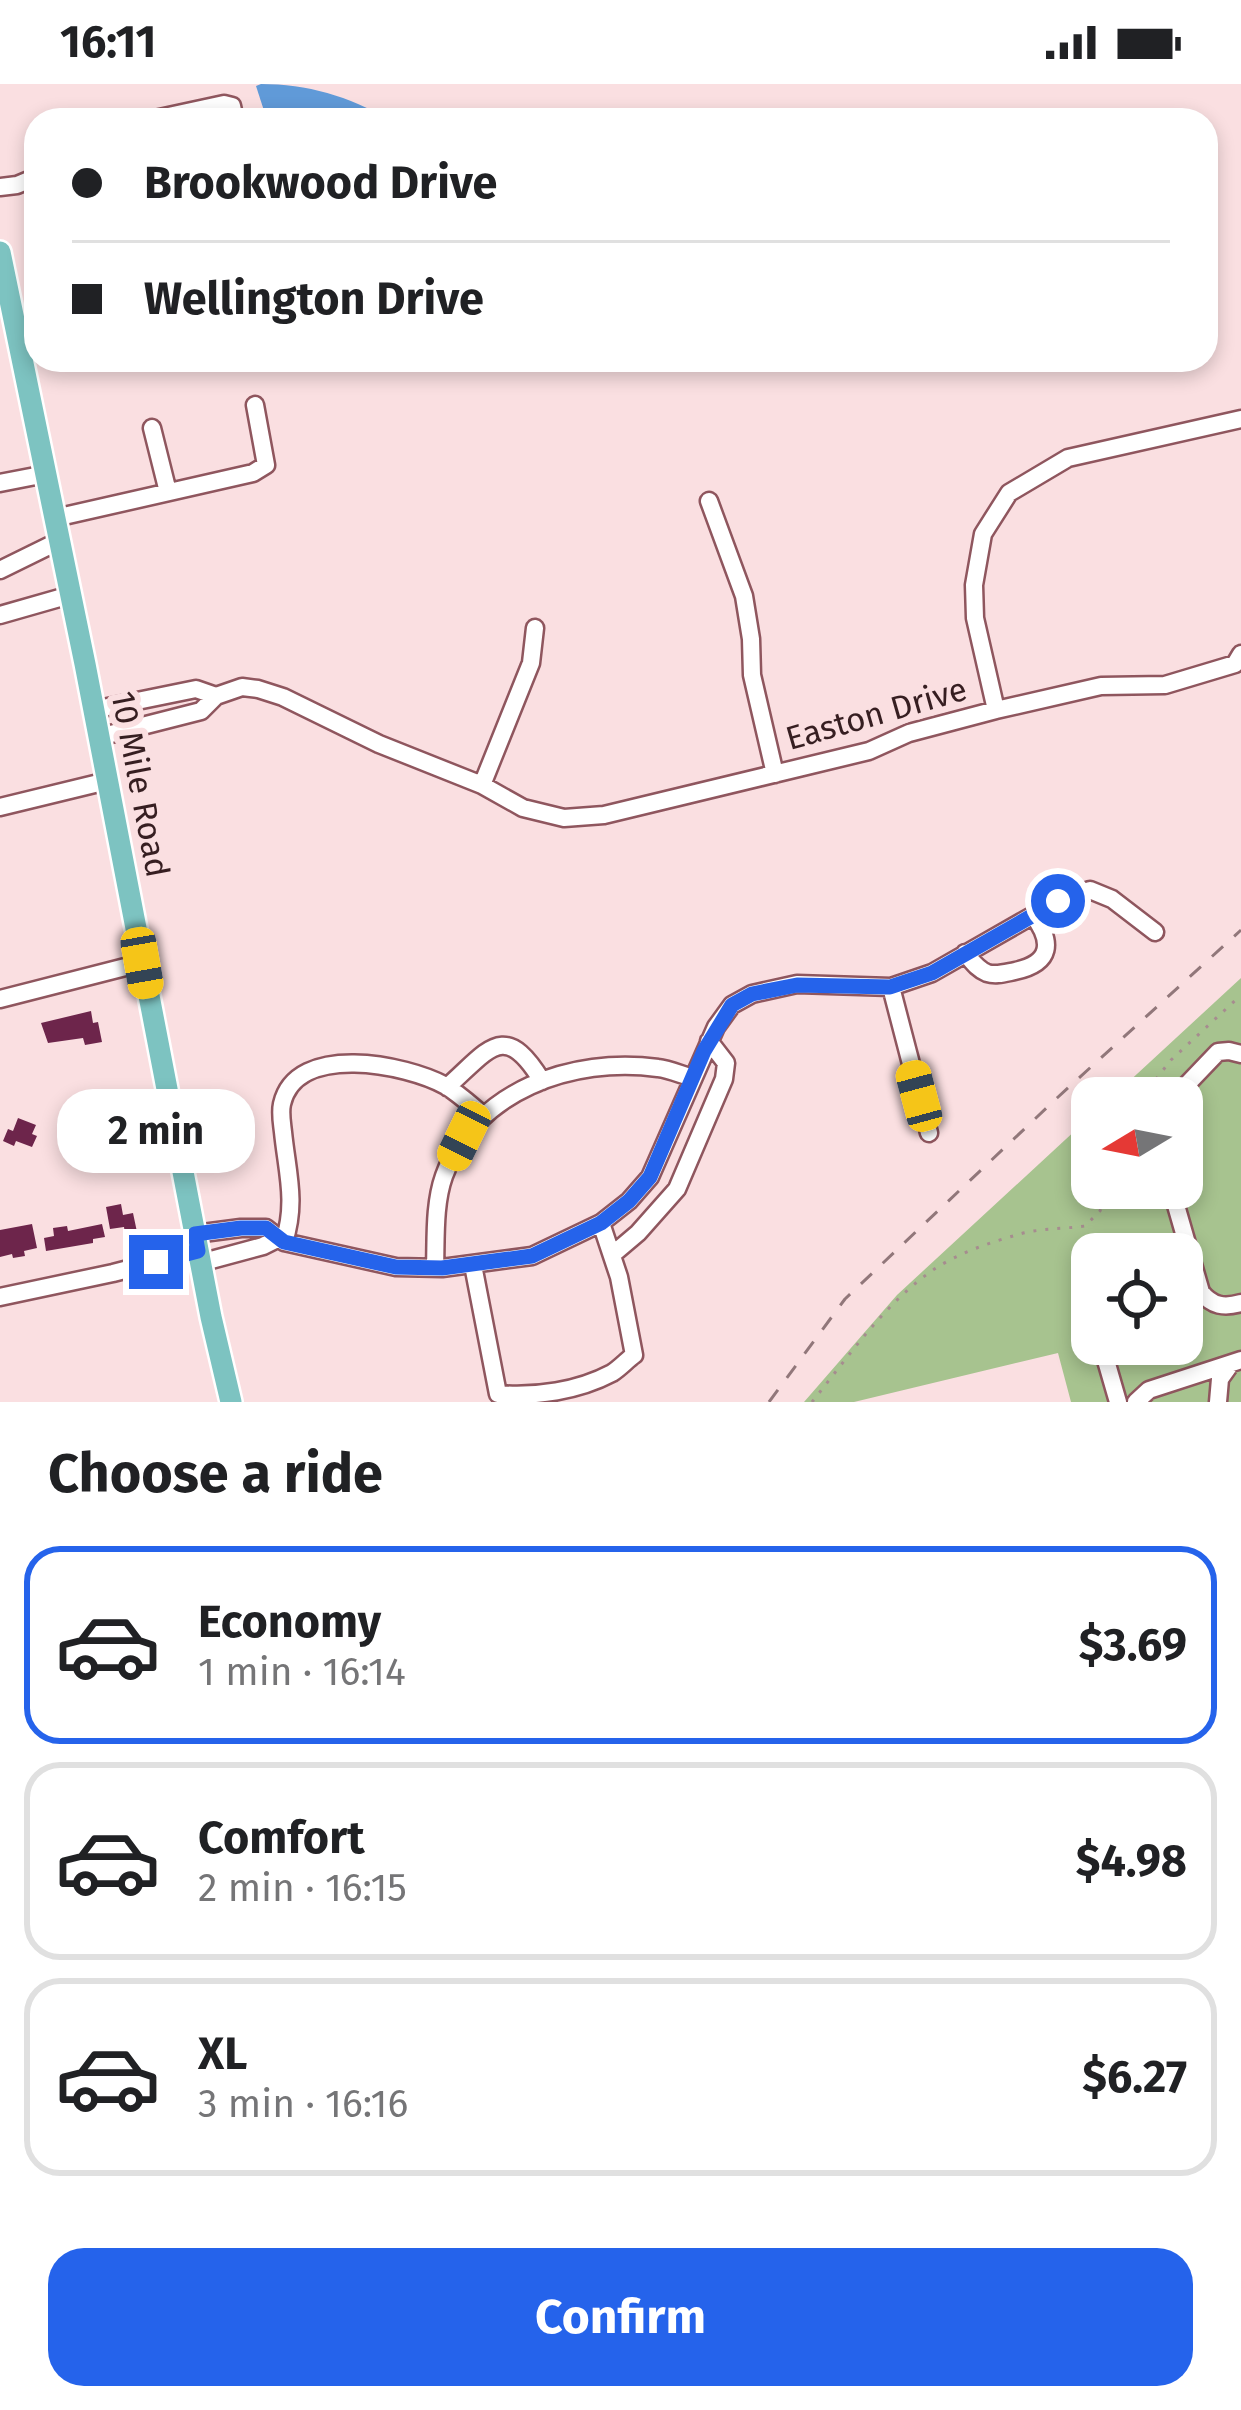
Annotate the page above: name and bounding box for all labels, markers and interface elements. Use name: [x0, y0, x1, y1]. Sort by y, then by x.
text: 16:11: [60, 15, 156, 69]
text: Brookwood Drive: [144, 156, 497, 210]
text: Wellington Drive: [144, 272, 484, 326]
street label: Easton Drive: [781, 669, 971, 759]
street label: 10 Mile Road: [102, 688, 178, 881]
route start: [1031, 874, 1085, 928]
car: [118, 924, 166, 1002]
car: [892, 1057, 946, 1135]
north arrow: [1071, 1077, 1203, 1209]
map controls: [1071, 1077, 1203, 1365]
callout: 2 min: [57, 1088, 255, 1172]
car: [432, 1096, 496, 1176]
text: 2 min: [108, 1108, 204, 1154]
button: locate: [1071, 1233, 1203, 1365]
route end: [129, 1235, 183, 1289]
text: Choose a ride: [48, 1442, 383, 1506]
icon: car: [54, 1591, 162, 1699]
text: Economy: [198, 1595, 381, 1649]
text: $3.69: [1079, 1618, 1187, 1672]
text: 1 min · 16:14: [198, 1649, 406, 1695]
icon: car: [54, 1807, 162, 1915]
text: Comfort: [198, 1811, 365, 1865]
text: $4.98: [1076, 1834, 1187, 1888]
text: 2 min · 16:15: [198, 1865, 407, 1911]
icon: car: [54, 2023, 162, 2131]
text: XL: [198, 2027, 247, 2081]
text: $6.27: [1082, 2050, 1187, 2104]
text: 3 min · 16:16: [198, 2081, 408, 2127]
button: Confirm: [48, 2248, 1193, 2386]

